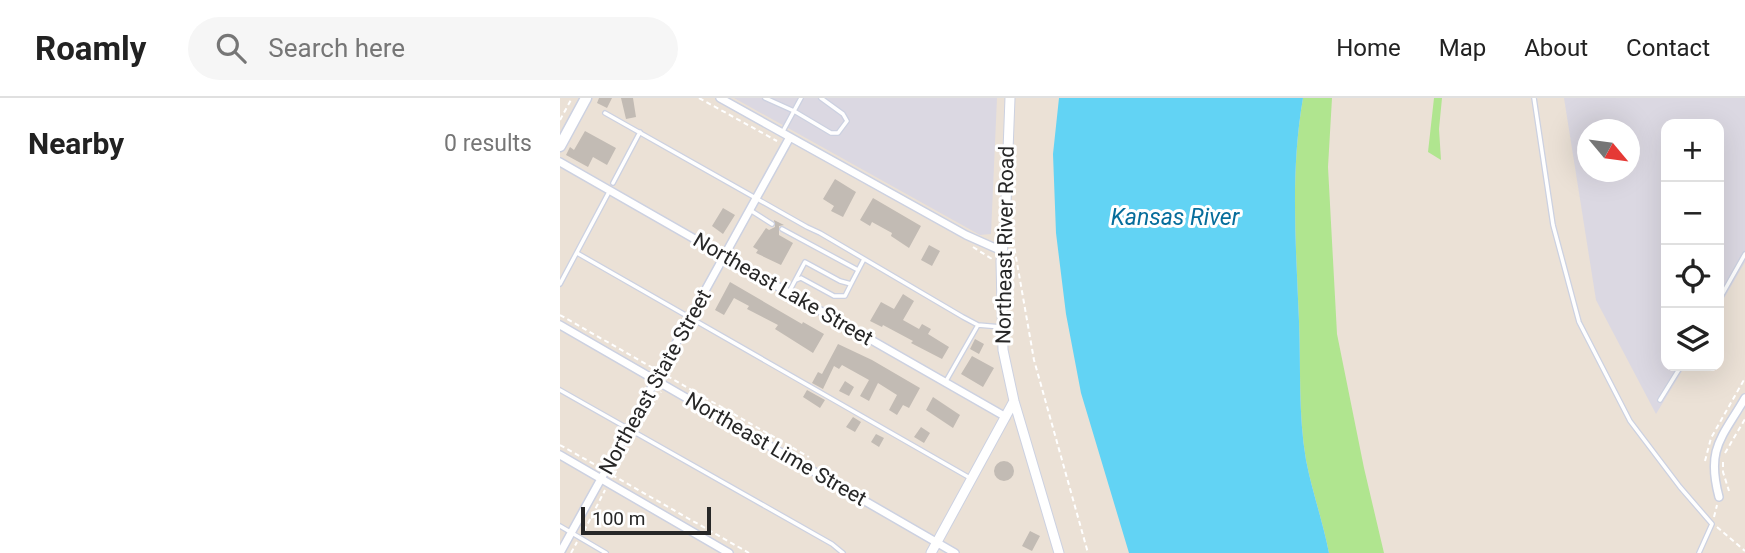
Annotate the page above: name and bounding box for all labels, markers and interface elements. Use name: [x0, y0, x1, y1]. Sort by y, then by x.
search box: [188, 17, 678, 80]
text: Roamly: [35, 29, 146, 68]
icon: search: [212, 29, 250, 67]
text: Search here: [268, 33, 405, 63]
text: Home: [1336, 34, 1401, 62]
text: Map: [1439, 34, 1486, 62]
text: About: [1524, 34, 1588, 62]
text: Contact: [1626, 34, 1710, 62]
north arrow: [1577, 119, 1640, 182]
map controls: [1661, 119, 1724, 371]
button: +: [1661, 119, 1724, 182]
text: Nearby: [28, 126, 124, 161]
text: 0 results: [444, 130, 532, 157]
street label: Northeast River Road: [991, 146, 1019, 344]
button: −: [1661, 182, 1724, 245]
water label: Kansas River: [1111, 204, 1241, 231]
street label: Northeast Lake Street: [689, 228, 877, 350]
button: locate: [1661, 245, 1724, 308]
street label: Northeast State Street: [594, 285, 716, 479]
button: layers: [1661, 308, 1724, 371]
street label: Northeast Lime Street: [681, 387, 871, 511]
scale bar: [581, 504, 710, 536]
text: 100 m: [592, 507, 645, 530]

